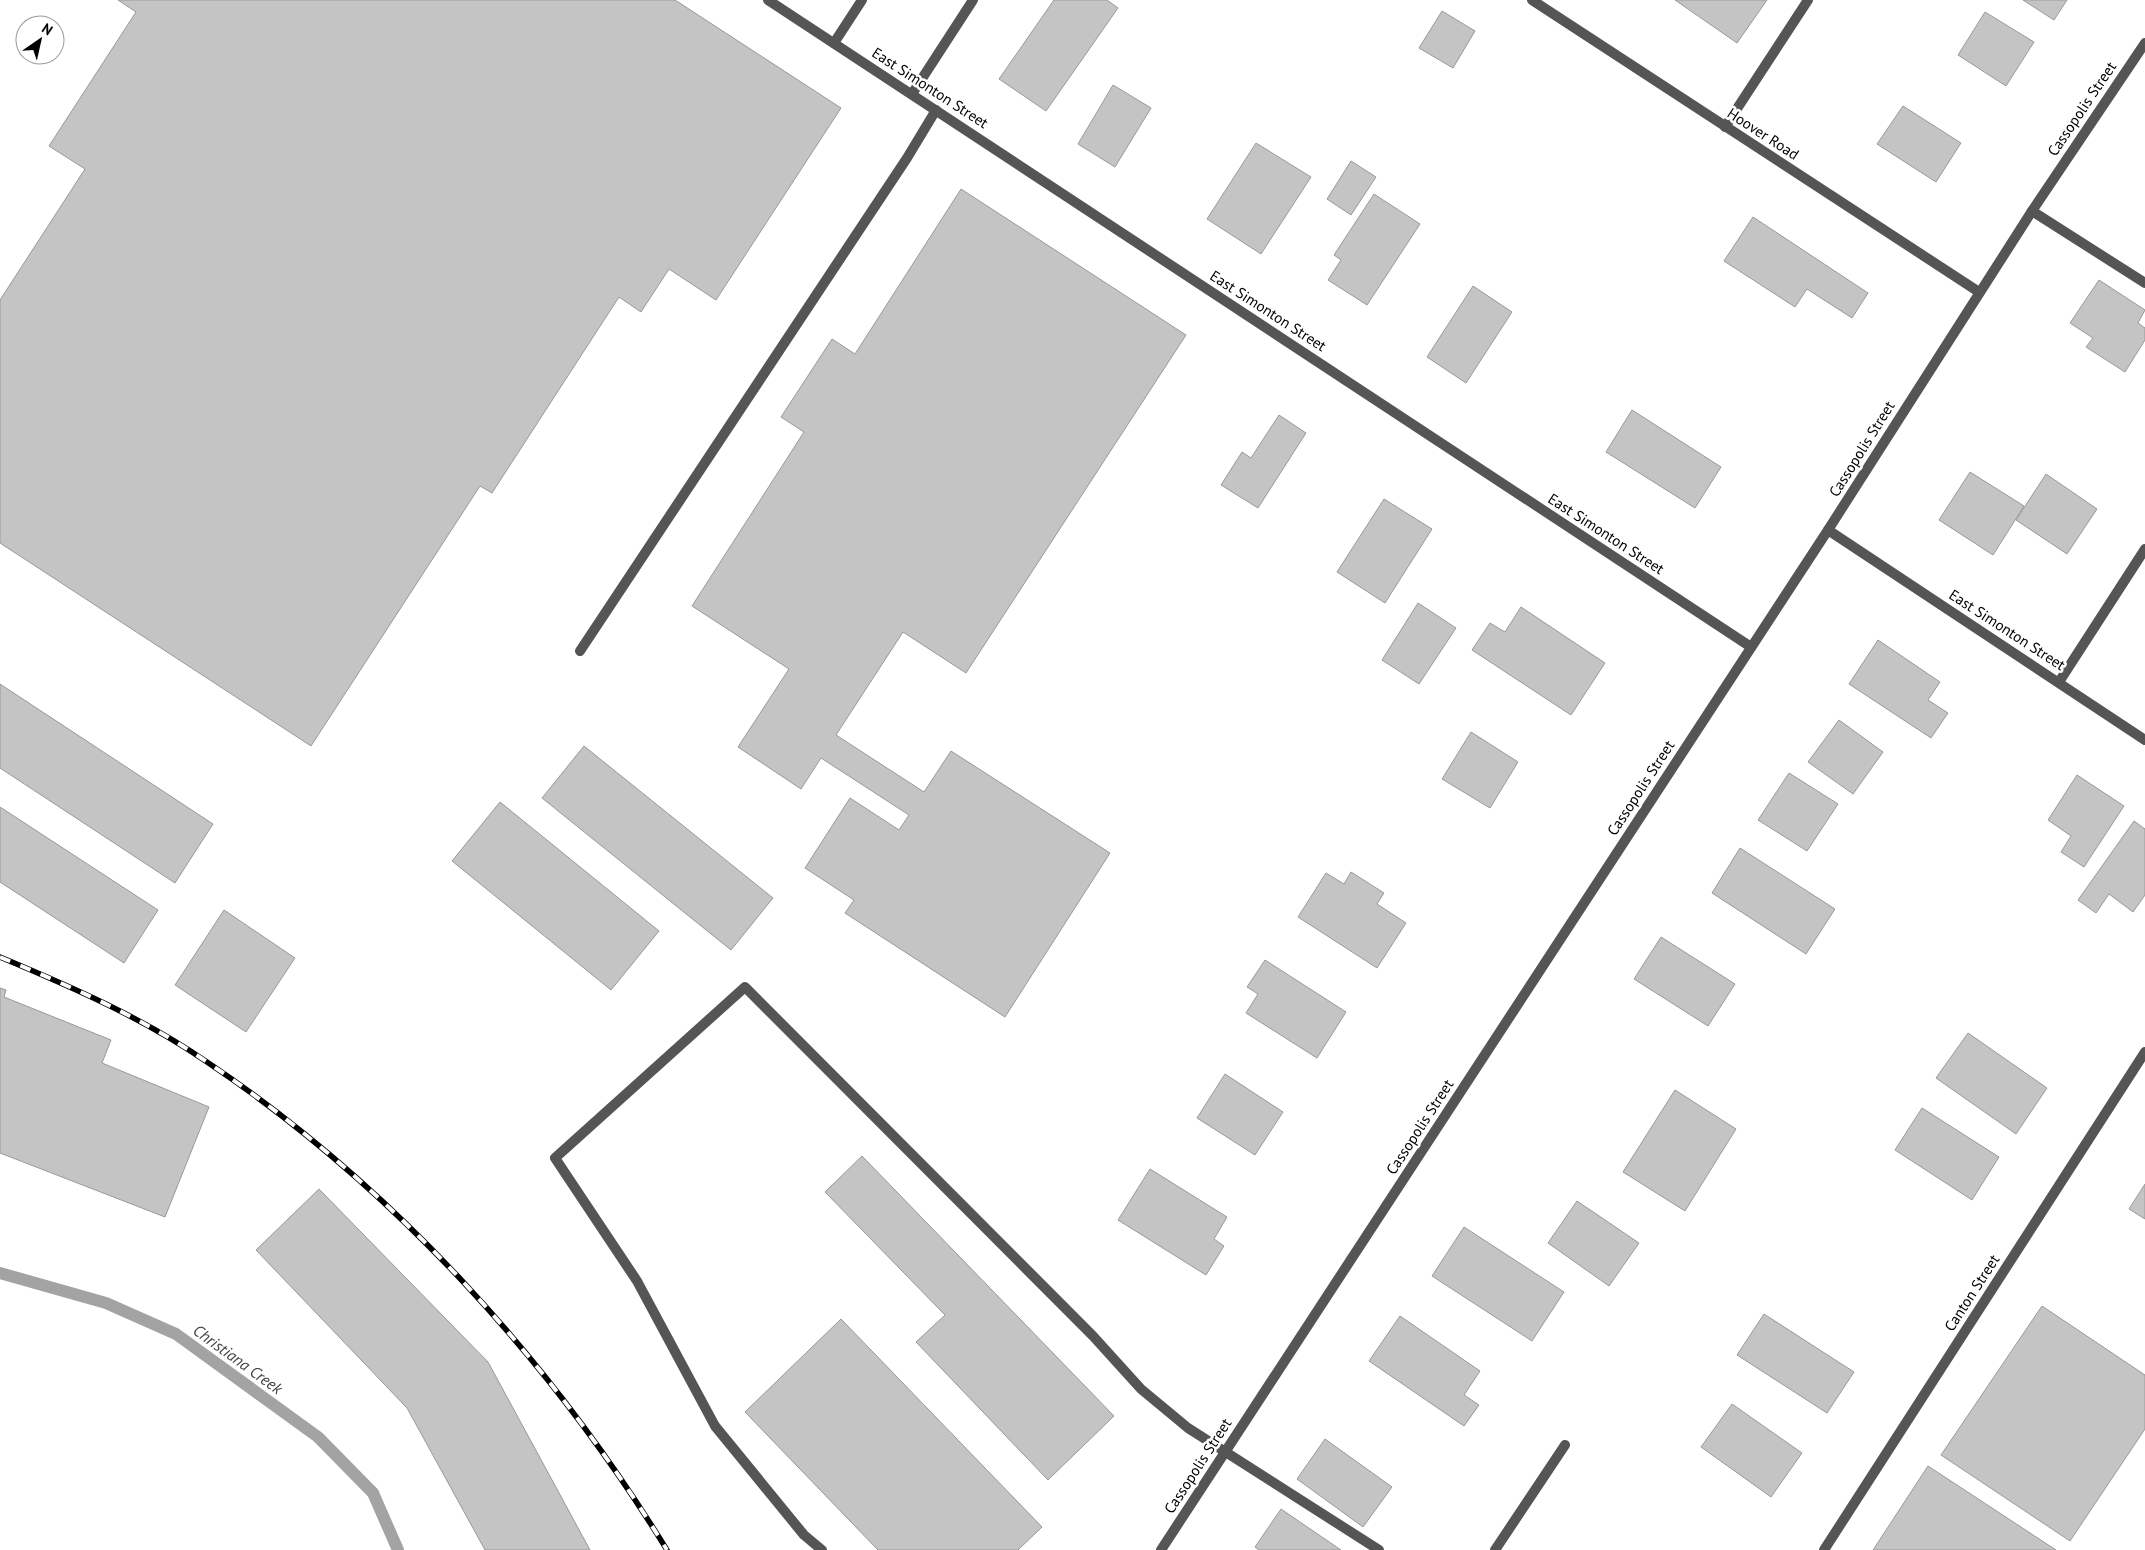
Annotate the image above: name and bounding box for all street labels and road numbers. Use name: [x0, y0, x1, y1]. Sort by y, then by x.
street label: East Simonton Street: [869, 43, 992, 132]
street label: Cassopolis Street: [2043, 58, 2120, 159]
street label: Hoover Road: [1724, 103, 1803, 164]
street label: East Simonton Street: [1207, 266, 1330, 355]
street label: Cassopolis Street: [1824, 397, 1899, 500]
street label: East Simonton Street: [1545, 489, 1668, 578]
street label: East Simonton Street: [1946, 585, 2069, 674]
street label: Cassopolis Street: [1603, 737, 1678, 839]
street label: Cassopolis Street: [1382, 1076, 1457, 1178]
street label: Canton Street: [1940, 1251, 2003, 1335]
street label: Cassopolis Street: [1160, 1415, 1235, 1517]

